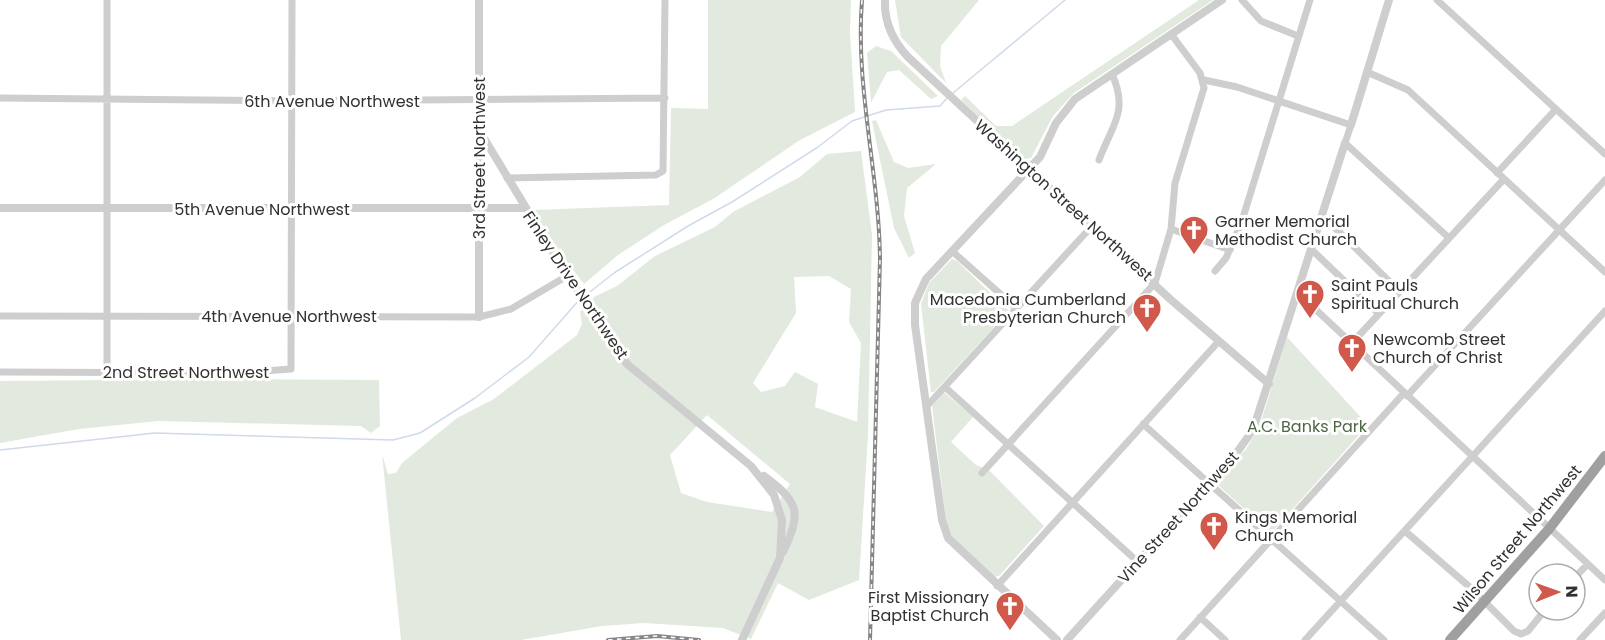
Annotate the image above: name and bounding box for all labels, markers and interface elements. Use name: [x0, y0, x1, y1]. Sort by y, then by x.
street label: 3rd Street Northwest: [468, 77, 491, 239]
street label: 6th Avenue Northwest: [244, 90, 420, 113]
street label: Washington Street Northwest: [970, 114, 1158, 287]
street label: 5th Avenue Northwest: [174, 198, 350, 221]
street label: Finley Drive Northwest: [517, 207, 634, 364]
place label: Garner Memorial Methodist Church: [1215, 210, 1357, 251]
church icon: Garner Memorial Methodist Church: [1178, 214, 1210, 256]
place label: Saint Pauls Spiritual Church: [1331, 274, 1459, 315]
church icon: Saint Pauls Spiritual Church: [1294, 278, 1326, 320]
place label: Macedonia Cumberland Presbyterian Church: [930, 288, 1126, 329]
church icon: Macedonia Cumberland Presbyterian Church: [1131, 292, 1163, 334]
street label: 4th Avenue Northwest: [201, 305, 377, 328]
place label: Newcomb Street Church of Christ: [1373, 328, 1506, 369]
church icon: Newcomb Street Church of Christ: [1336, 332, 1368, 374]
street label: 2nd Street Northwest: [103, 361, 269, 384]
park label: A.C. Banks Park: [1247, 415, 1368, 438]
street label: Vine Street Northwest: [1113, 446, 1244, 589]
street label: Wilson Street Northwest: [1449, 461, 1585, 617]
place label: Kings Memorial Church: [1235, 506, 1357, 547]
church icon: Kings Memorial Church: [1198, 510, 1230, 552]
north arrow: [1527, 562, 1587, 622]
place label: First Missionary Baptist Church: [868, 586, 989, 627]
church icon: First Missionary Baptist Church: [994, 590, 1026, 632]

